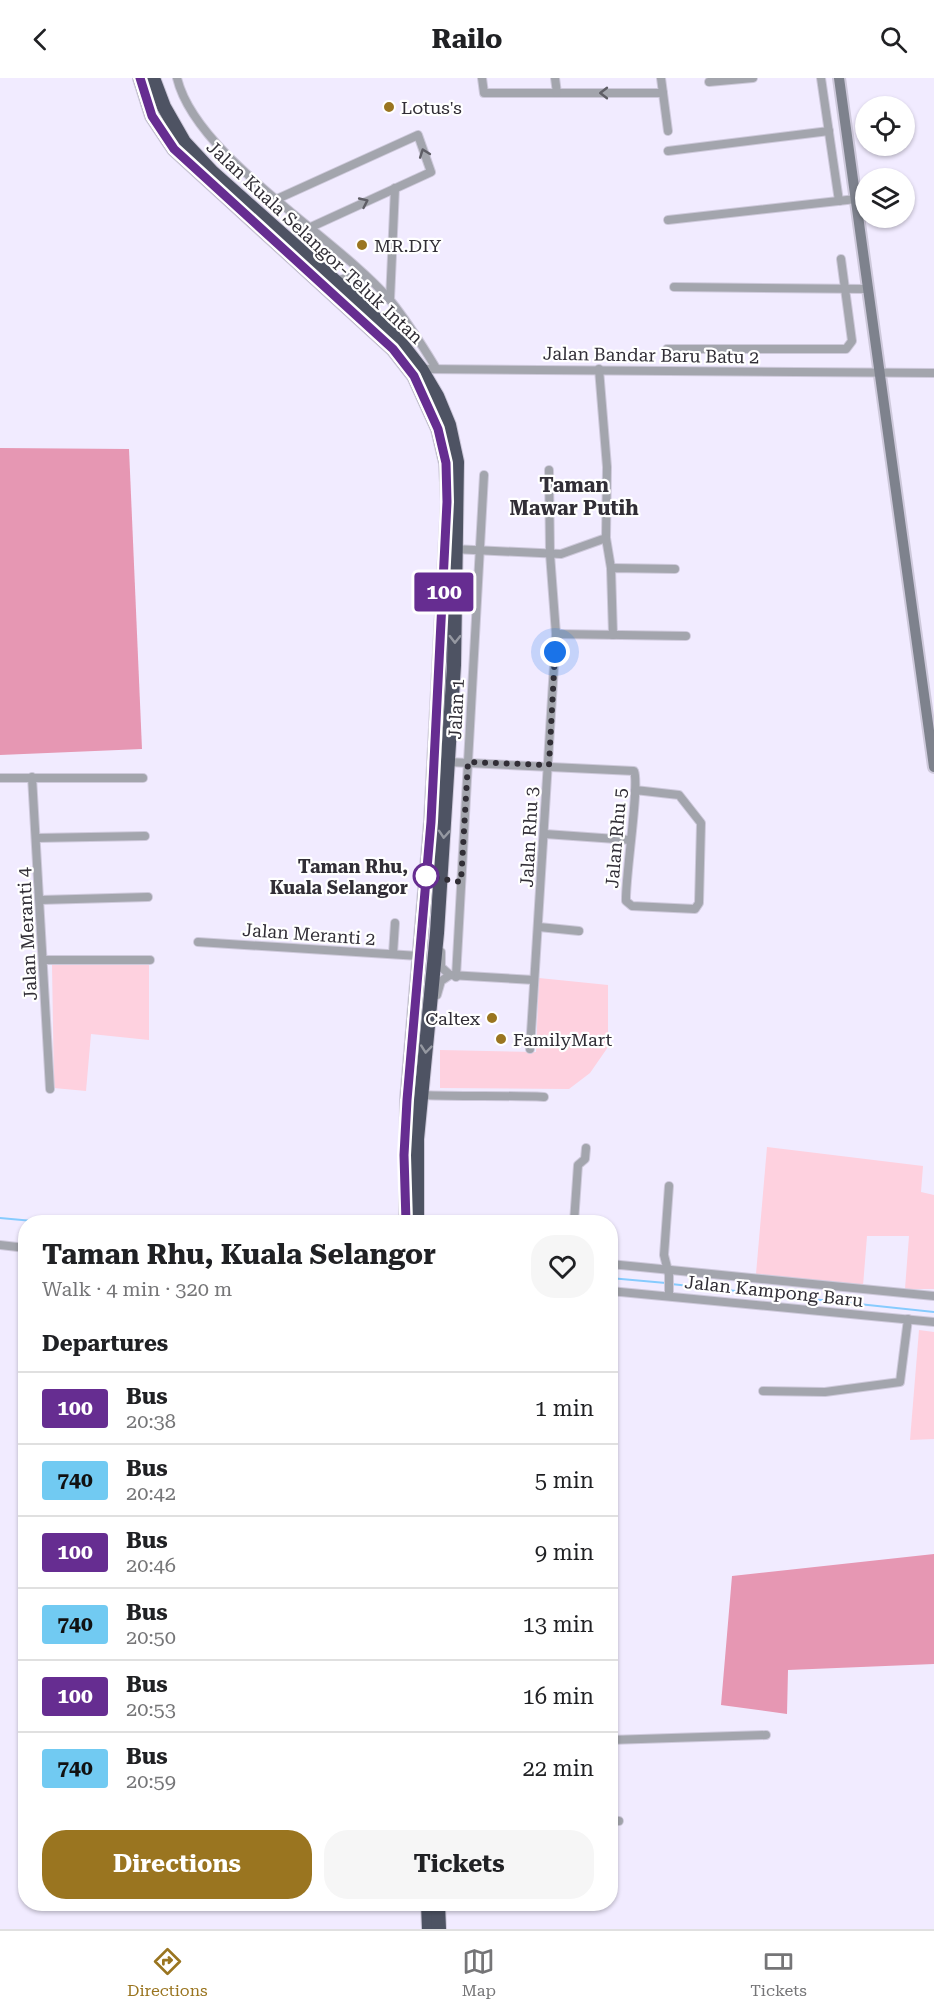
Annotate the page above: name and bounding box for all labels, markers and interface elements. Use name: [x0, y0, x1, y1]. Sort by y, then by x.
icon: back: [24, 23, 57, 56]
text: Railo: [431, 23, 503, 55]
icon: search: [877, 23, 910, 56]
one-way arrow: [600, 87, 609, 99]
map controls: [855, 96, 915, 228]
button: locate: [855, 96, 915, 156]
place label: Lotus's: [401, 97, 462, 118]
marker: Lotus's: [382, 100, 396, 114]
street label: Jalan Kuala Selangor-Teluk Intan: [203, 136, 428, 348]
one-way arrow: [419, 148, 432, 159]
button: layers: [855, 168, 915, 228]
one-way arrow: [358, 198, 369, 210]
place label: MR.DIY: [374, 235, 442, 256]
marker: MR.DIY: [355, 238, 369, 252]
street label: Jalan Bandar Baru Batu 2: [543, 343, 759, 367]
district label: Taman Mawar Putih: [509, 473, 639, 520]
line badge: 100: [410, 572, 478, 612]
text: 100: [426, 580, 462, 604]
one-way arrow: [448, 634, 461, 643]
your location: [540, 637, 570, 667]
street label: Jalan 1: [444, 678, 468, 740]
street label: Jalan Rhu 3: [516, 786, 542, 888]
street label: Jalan Rhu 5: [601, 787, 631, 889]
one-way arrow: [437, 829, 450, 838]
place label: Taman Rhu, Kuala Selangor: [270, 856, 408, 898]
marker: Taman Rhu, Kuala Selangor: [413, 863, 439, 889]
street label: Jalan Meranti 4: [13, 867, 41, 1001]
street label: Jalan Meranti 2: [242, 919, 376, 949]
place label: Caltex: [425, 1008, 481, 1029]
marker: Caltex: [485, 1011, 499, 1025]
place label: FamilyMart: [513, 1029, 612, 1050]
marker: FamilyMart: [494, 1032, 508, 1046]
one-way arrow: [420, 1044, 433, 1053]
button: heart: [531, 1235, 594, 1298]
text: Taman Rhu, Kuala Selangor: [42, 1238, 436, 1271]
street label: Jalan Kampong Baru: [684, 1271, 864, 1311]
text: Walk · 4 min · 320 m: [42, 1277, 232, 1301]
text: Departures: [42, 1331, 168, 1356]
text: Bus: [126, 1384, 168, 1409]
text: 100: [57, 1396, 93, 1420]
text: 1 min: [535, 1396, 594, 1421]
text: 20:38: [126, 1409, 176, 1433]
text: Bus: [126, 1456, 168, 1481]
text: 740: [57, 1468, 93, 1492]
text: 5 min: [535, 1468, 594, 1493]
text: 20:42: [126, 1481, 176, 1505]
text: Bus: [126, 1528, 168, 1553]
text: 100: [57, 1540, 93, 1564]
text: 9 min: [535, 1540, 594, 1565]
text: 20:46: [126, 1553, 176, 1577]
text: Bus: [126, 1600, 168, 1625]
text: 740: [57, 1612, 93, 1636]
text: 13 min: [523, 1612, 594, 1637]
text: 20:50: [126, 1625, 176, 1649]
text: Bus: [126, 1672, 168, 1697]
text: 100: [57, 1684, 93, 1708]
text: 16 min: [523, 1684, 594, 1709]
text: 20:53: [126, 1697, 176, 1721]
text: Bus: [126, 1744, 168, 1769]
text: 740: [57, 1756, 93, 1780]
text: 22 min: [523, 1756, 594, 1781]
text: 20:59: [126, 1769, 176, 1793]
button: Directions: [42, 1830, 312, 1899]
button: Tickets: [324, 1830, 594, 1899]
tab: Directions: [127, 1945, 208, 2000]
tab: Map: [462, 1945, 496, 2000]
tab: Tickets: [750, 1945, 807, 2000]

